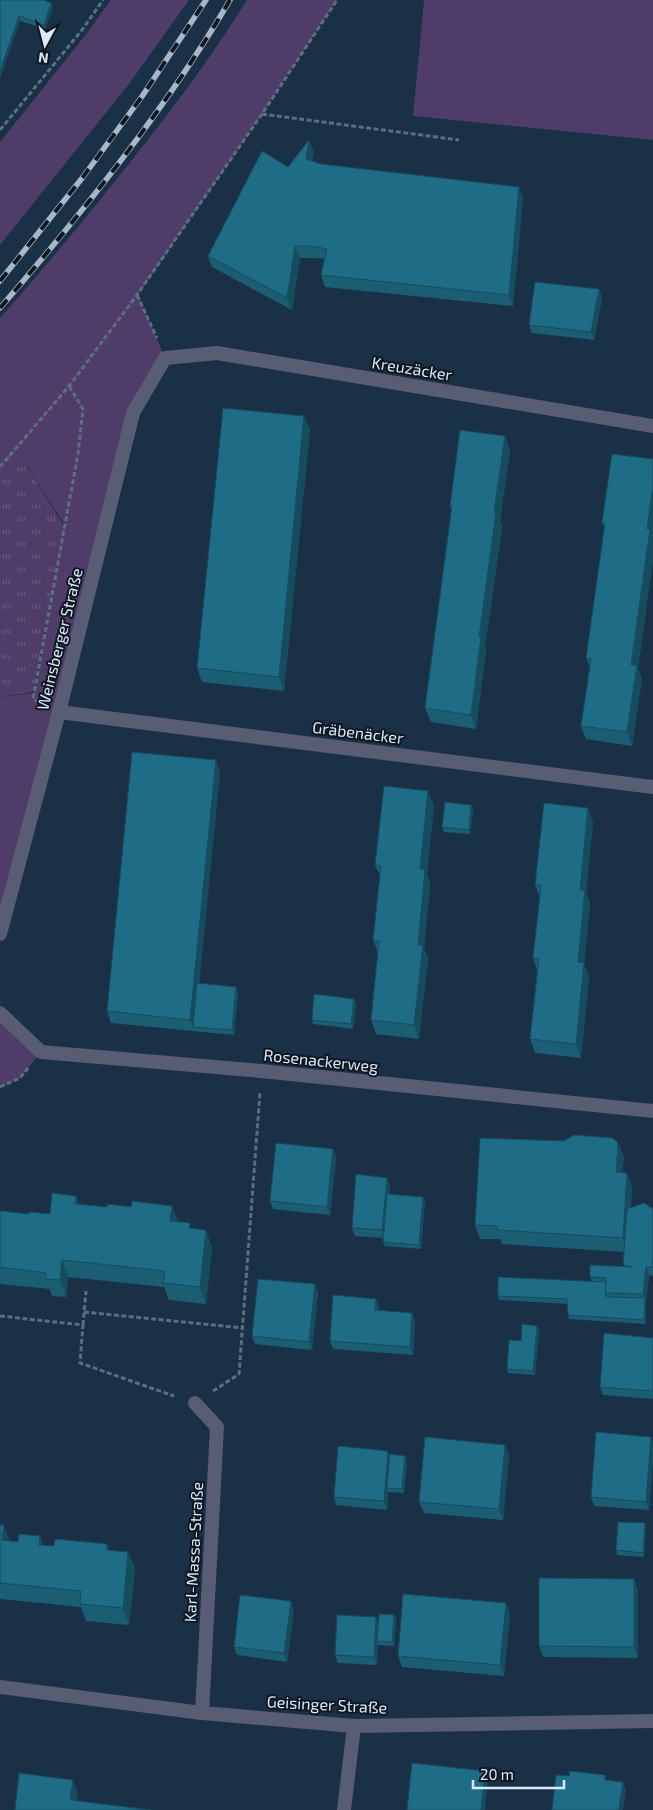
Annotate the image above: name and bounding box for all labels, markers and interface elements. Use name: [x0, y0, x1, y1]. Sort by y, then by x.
north arrow: [20, 20, 70, 70]
text: N: [37, 49, 49, 67]
street label: Kreuzäcker: [370, 352, 454, 384]
street label: Weinsberger Straße: [32, 566, 86, 712]
street label: Gräbenäcker: [311, 717, 405, 747]
street label: Rosenackerweg: [263, 1045, 379, 1075]
street label: Karl-Massa-Straße: [180, 1481, 206, 1623]
street label: Geisinger Straße: [266, 1691, 388, 1717]
scale bar: [473, 1758, 564, 1790]
text: 20 m: [480, 1765, 514, 1783]

